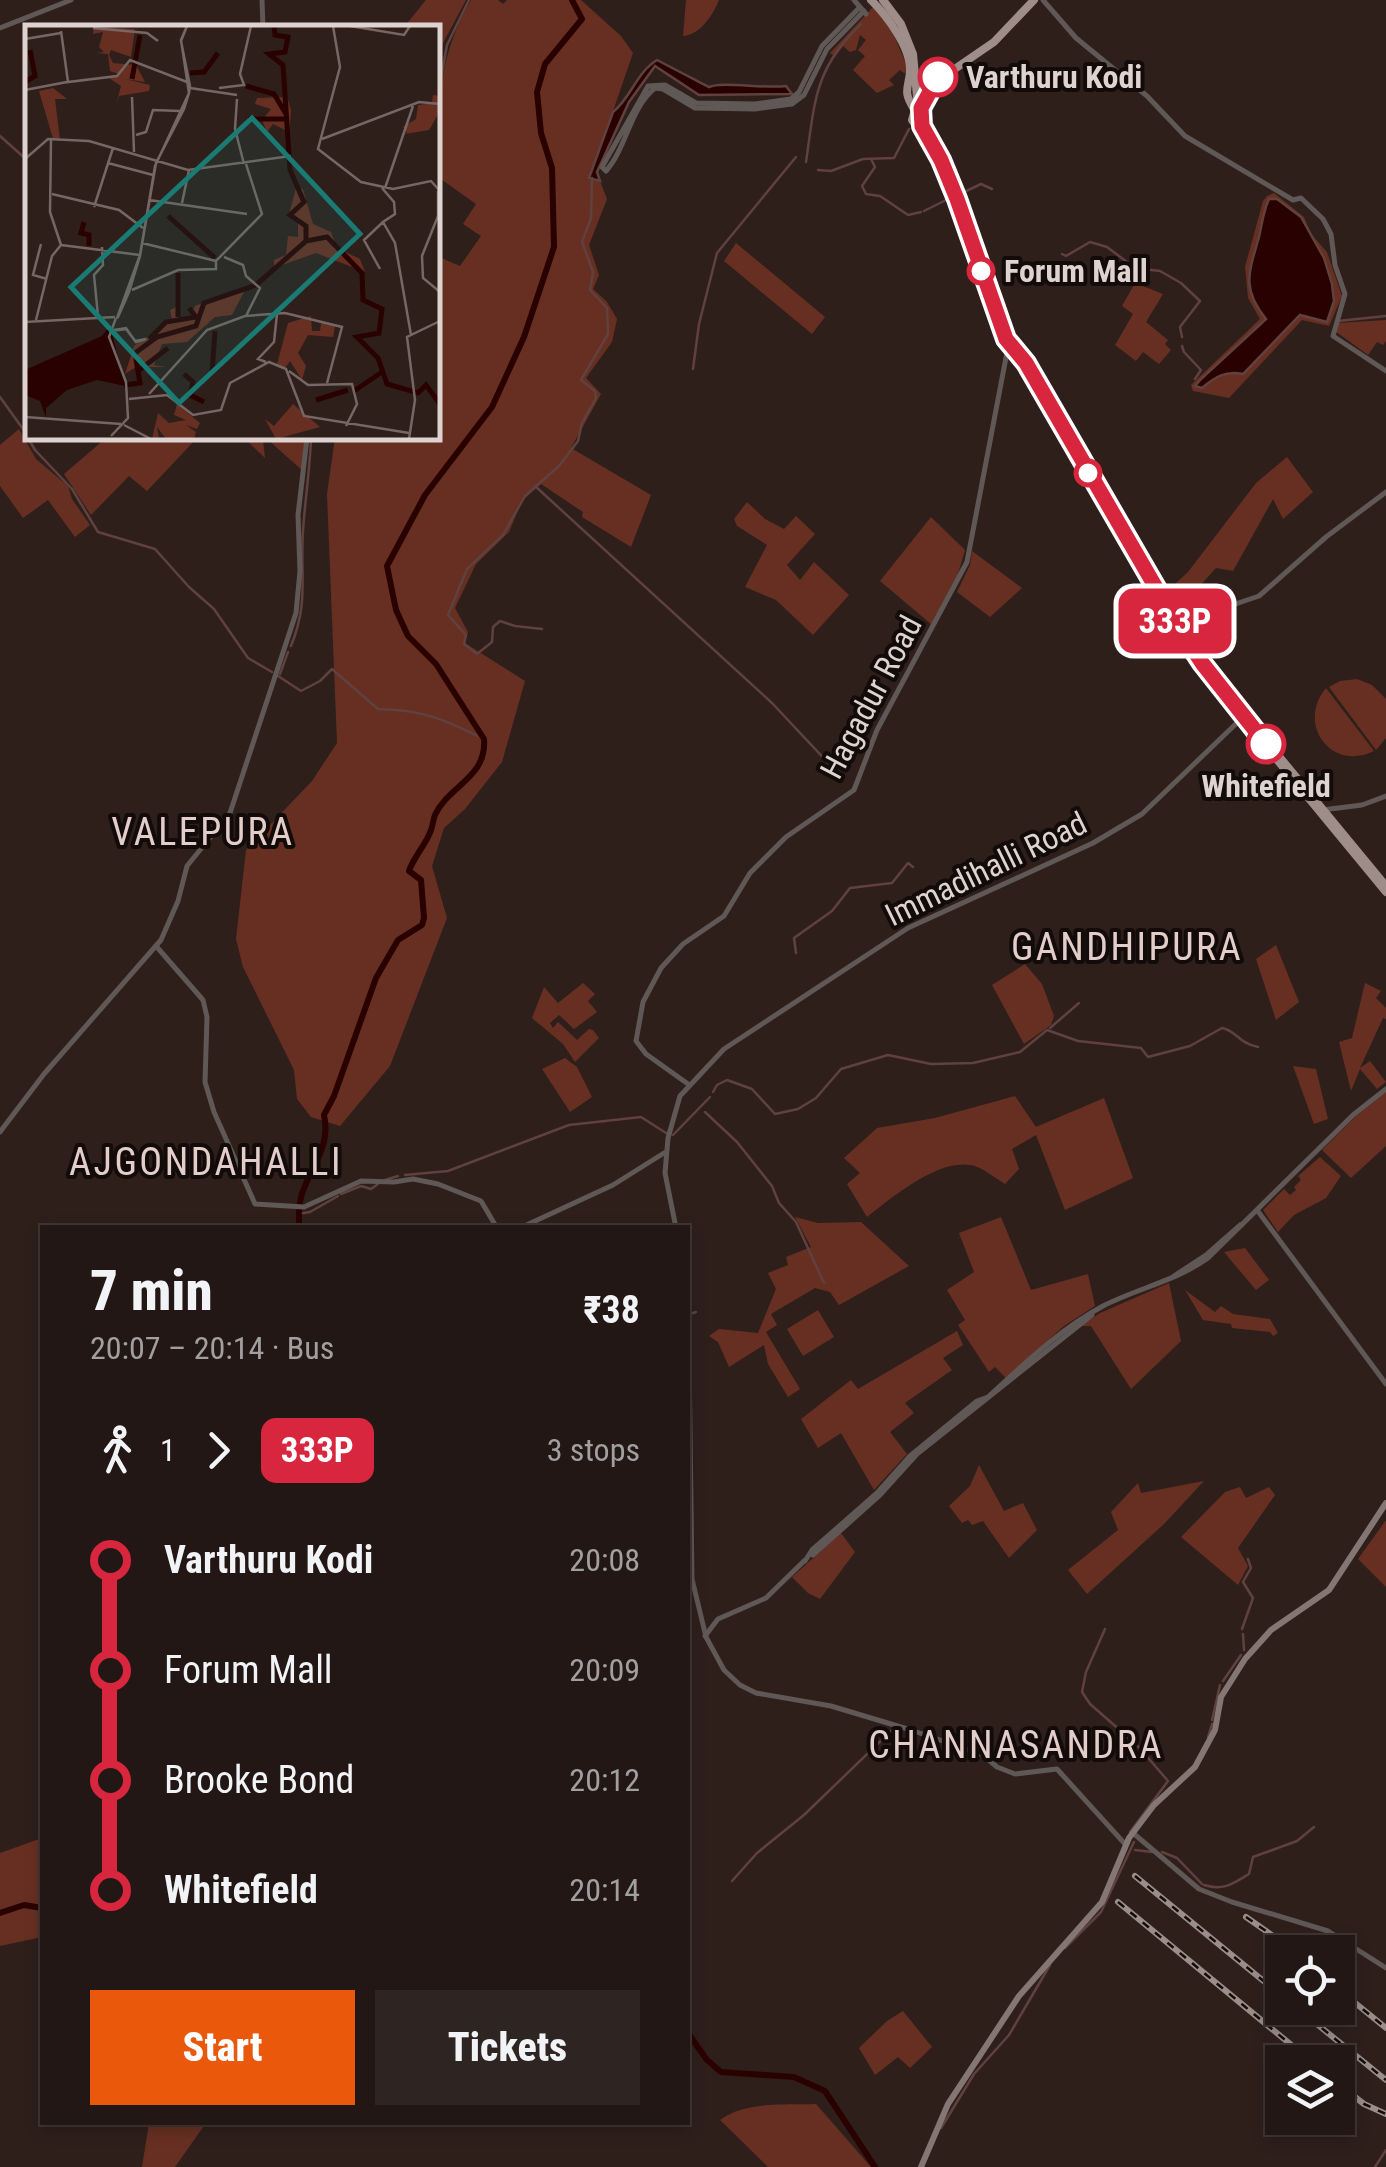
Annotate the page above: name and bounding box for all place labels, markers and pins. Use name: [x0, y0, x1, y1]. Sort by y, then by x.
marker: Varthuru Kodi: [919, 58, 957, 96]
place label: Varthuru Kodi: [966, 58, 1142, 96]
place label: Forum Mall: [1004, 252, 1148, 290]
marker: Forum Mall: [968, 258, 994, 284]
unlabelled marker: [1075, 460, 1101, 486]
marker: Whitefield: [1247, 725, 1285, 763]
place label: Whitefield: [1201, 767, 1331, 805]

